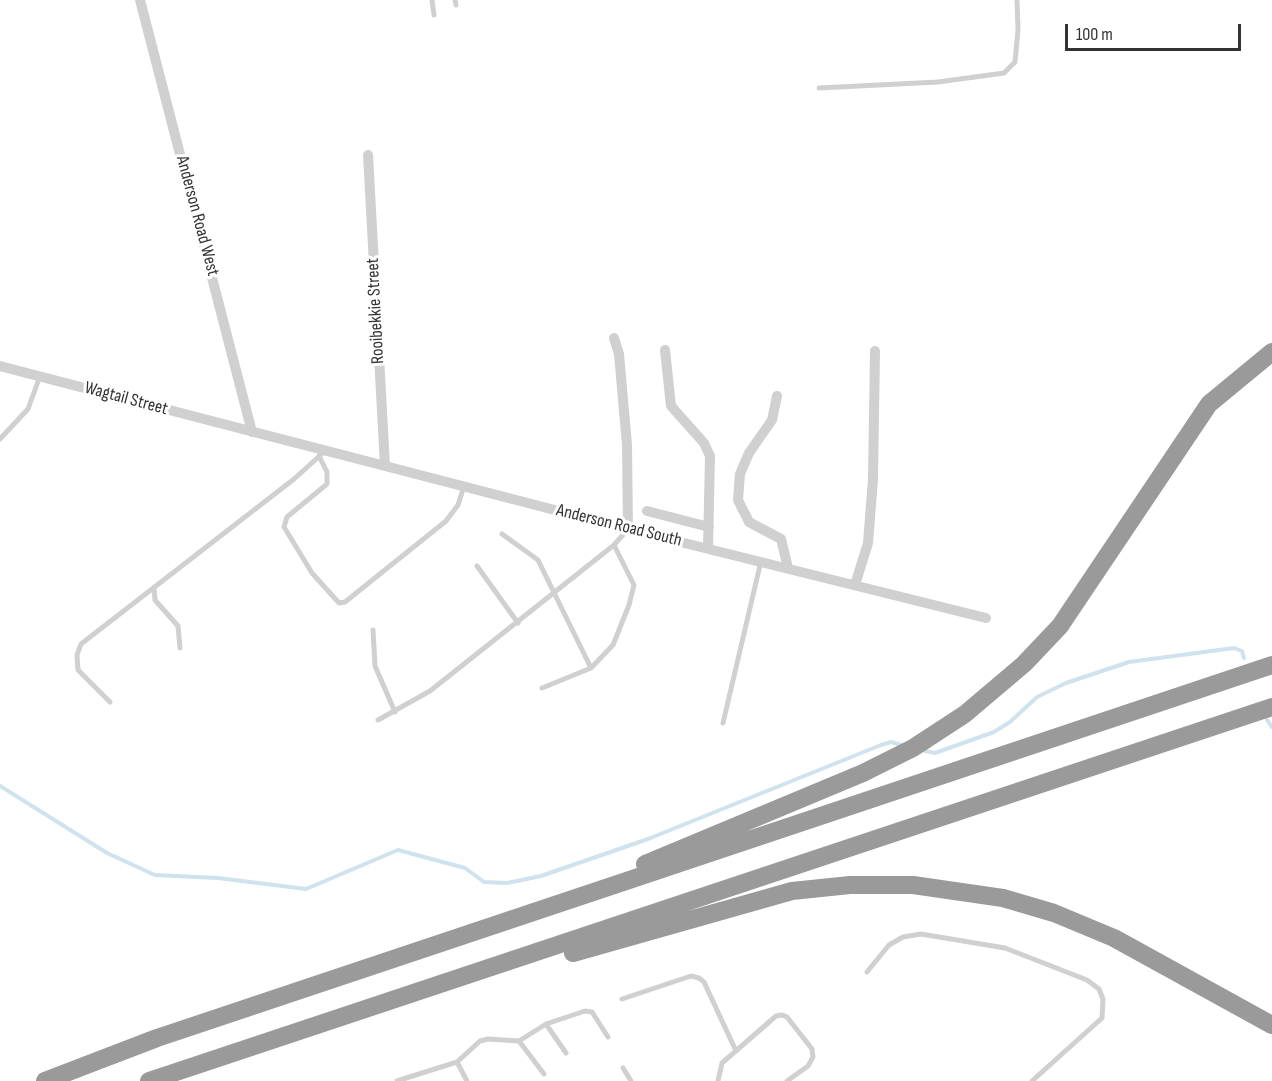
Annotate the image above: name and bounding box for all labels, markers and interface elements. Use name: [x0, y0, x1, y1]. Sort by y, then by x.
scale bar: [1068, 12, 1244, 50]
text: 100 m: [1076, 24, 1113, 45]
street label: Anderson Road West: [171, 154, 223, 278]
street label: Rooibekkie Street: [362, 257, 390, 365]
street label: Wagtail Street: [82, 378, 170, 420]
street label: Anderson Road South: [554, 500, 684, 552]

